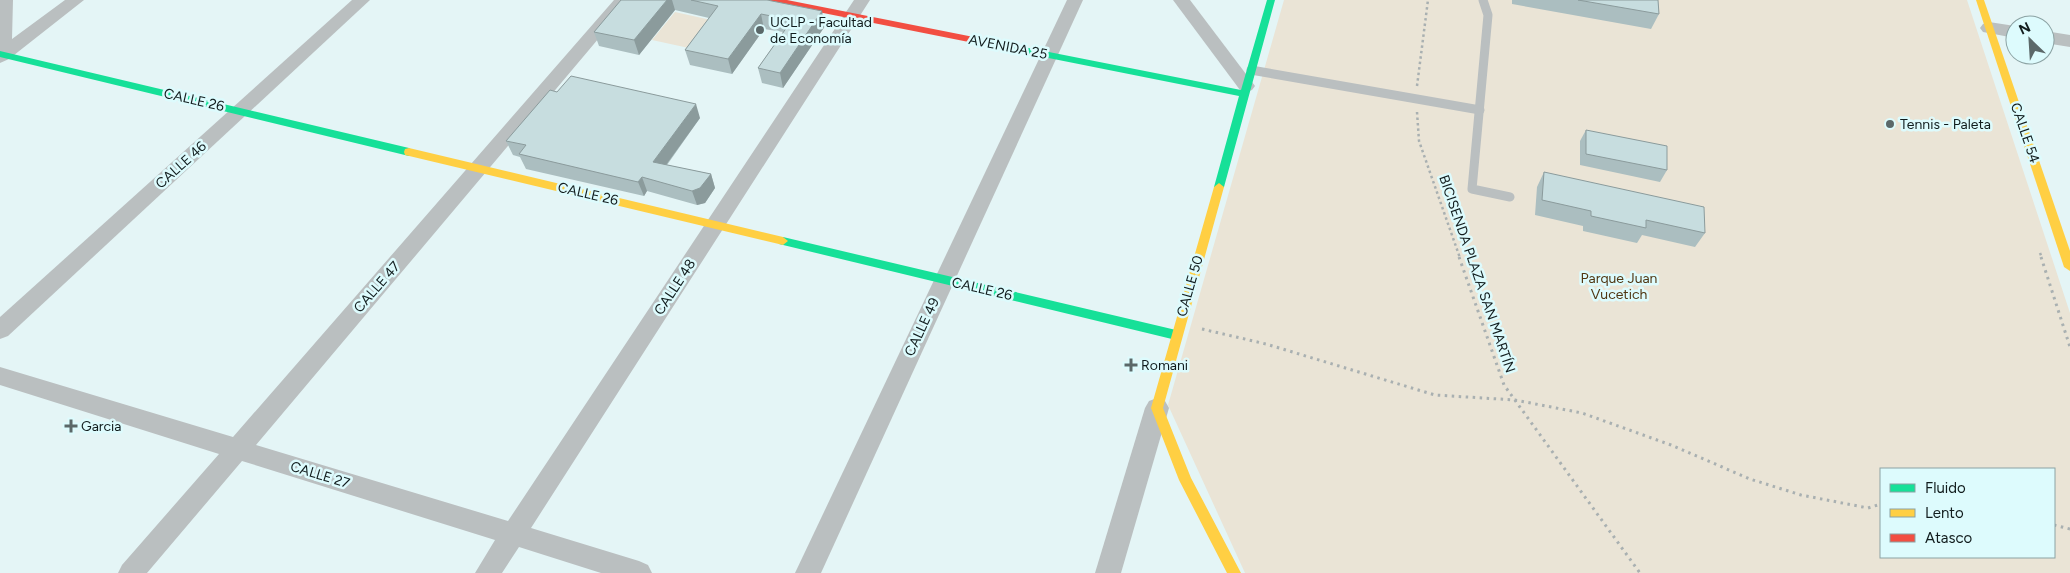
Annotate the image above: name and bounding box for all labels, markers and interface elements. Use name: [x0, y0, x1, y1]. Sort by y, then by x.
place label: UCLP - Facultad de Economía: [770, 14, 872, 47]
north arrow: [2005, 15, 2055, 65]
text: N: [2016, 19, 2033, 39]
marker: UCLP - Facultad de Economía: [754, 24, 766, 36]
street label: AVENIDA 25: [967, 31, 1049, 63]
street label: CALLE 26: [162, 85, 226, 115]
street label: CALLE 54: [2007, 101, 2043, 166]
place label: Tennis - Paleta: [1900, 116, 1991, 133]
marker: Tennis - Paleta: [1884, 118, 1896, 130]
street label: CALLE 46: [152, 138, 210, 192]
street label: BICISENDA PLAZA SAN MARTÍN: [1435, 173, 1519, 375]
street label: CALLE 26: [556, 179, 620, 209]
street label: CALLE 50: [1173, 253, 1207, 319]
street label: CALLE 48: [651, 256, 699, 318]
street label: CALLE 47: [350, 258, 404, 316]
park label: Parque Juan Vucetich: [1581, 270, 1658, 303]
street label: CALLE 26: [950, 274, 1014, 304]
street label: CALLE 49: [901, 295, 943, 359]
place label: Romani: [1141, 357, 1188, 374]
marker: Romani: [1125, 359, 1137, 371]
place label: Garcia: [81, 418, 121, 435]
marker: Garcia: [65, 420, 77, 432]
street label: CALLE 27: [288, 458, 352, 492]
legend: [1880, 468, 2055, 558]
text: Fluido: [1925, 479, 1966, 497]
text: Lento: [1925, 504, 1964, 522]
text: Atasco: [1925, 529, 1973, 547]

